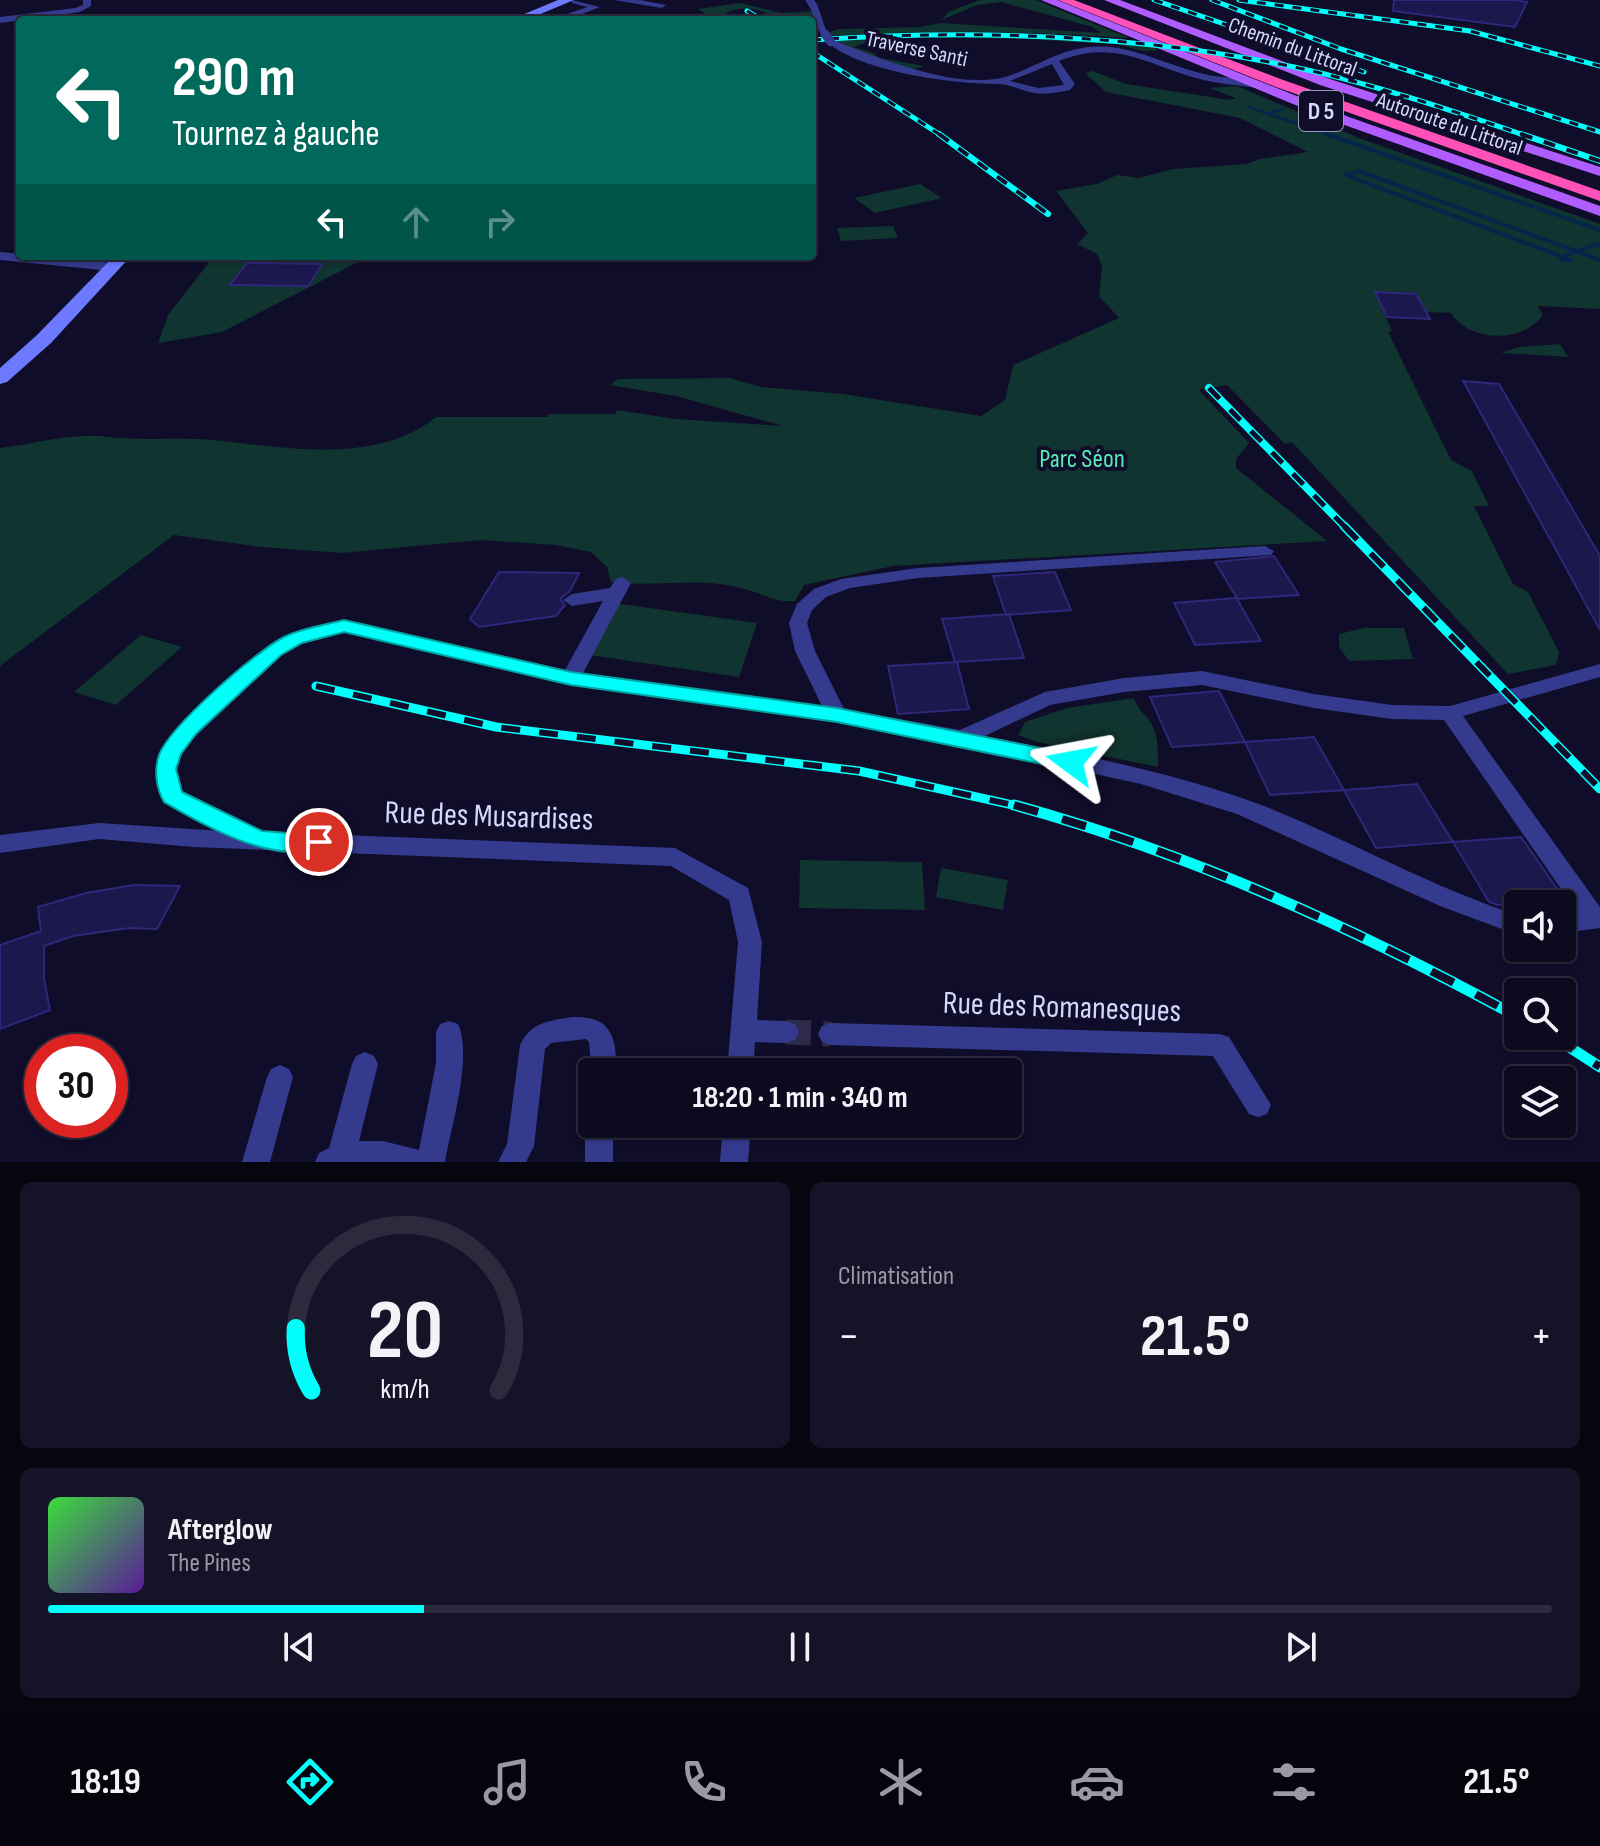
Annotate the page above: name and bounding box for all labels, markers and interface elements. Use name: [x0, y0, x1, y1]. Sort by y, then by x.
street label: Chemin du Littoral: [1224, 12, 1361, 83]
street label: Traverse Santi: [863, 26, 970, 73]
text: 290 m: [172, 45, 296, 112]
icon: left: [40, 48, 144, 152]
street label: Autoroute du Littoral: [1372, 87, 1526, 162]
road number: D 5: [1299, 91, 1343, 131]
text: Tournez à gauche: [172, 113, 380, 156]
icon: left: [310, 200, 354, 244]
icon: ahead: [394, 200, 438, 244]
icon: right: [478, 200, 522, 244]
park label: Parc Séon: [1039, 444, 1125, 475]
position arrow: [1029, 720, 1113, 804]
street label: Rue des Musardises: [384, 793, 594, 840]
pin: [285, 808, 353, 876]
icon: arrive: [297, 820, 341, 864]
map controls: [1504, 890, 1576, 1138]
button: sound: [1504, 890, 1576, 962]
button: search: [1504, 978, 1576, 1050]
street label: Rue des Romanesques: [942, 984, 1182, 1031]
speed limit sign: 30: [24, 1034, 128, 1138]
button: layers: [1504, 1066, 1576, 1138]
text: 18:20 · 1 min · 340 m: [692, 1080, 908, 1116]
text: Climatisation: [838, 1261, 954, 1292]
text: 20: [367, 1282, 443, 1382]
text: 21.5°: [1140, 1301, 1250, 1373]
text: −: [838, 1310, 860, 1363]
text: +: [1530, 1310, 1552, 1363]
text: km/h: [380, 1372, 430, 1407]
text: Afterglow: [168, 1512, 273, 1548]
text: The Pines: [168, 1548, 251, 1579]
icon: previous: [277, 1625, 321, 1669]
icon: pause: [778, 1625, 822, 1669]
icon: next: [1279, 1625, 1323, 1669]
icon: directions: [282, 1754, 338, 1810]
icon: music: [479, 1754, 535, 1810]
icon: phone: [676, 1754, 732, 1810]
icon: climate: [873, 1754, 929, 1810]
icon: car: [1069, 1754, 1125, 1810]
icon: filters: [1266, 1754, 1322, 1810]
text: 18:19: [70, 1761, 141, 1804]
text: 21.5°: [1463, 1761, 1529, 1804]

